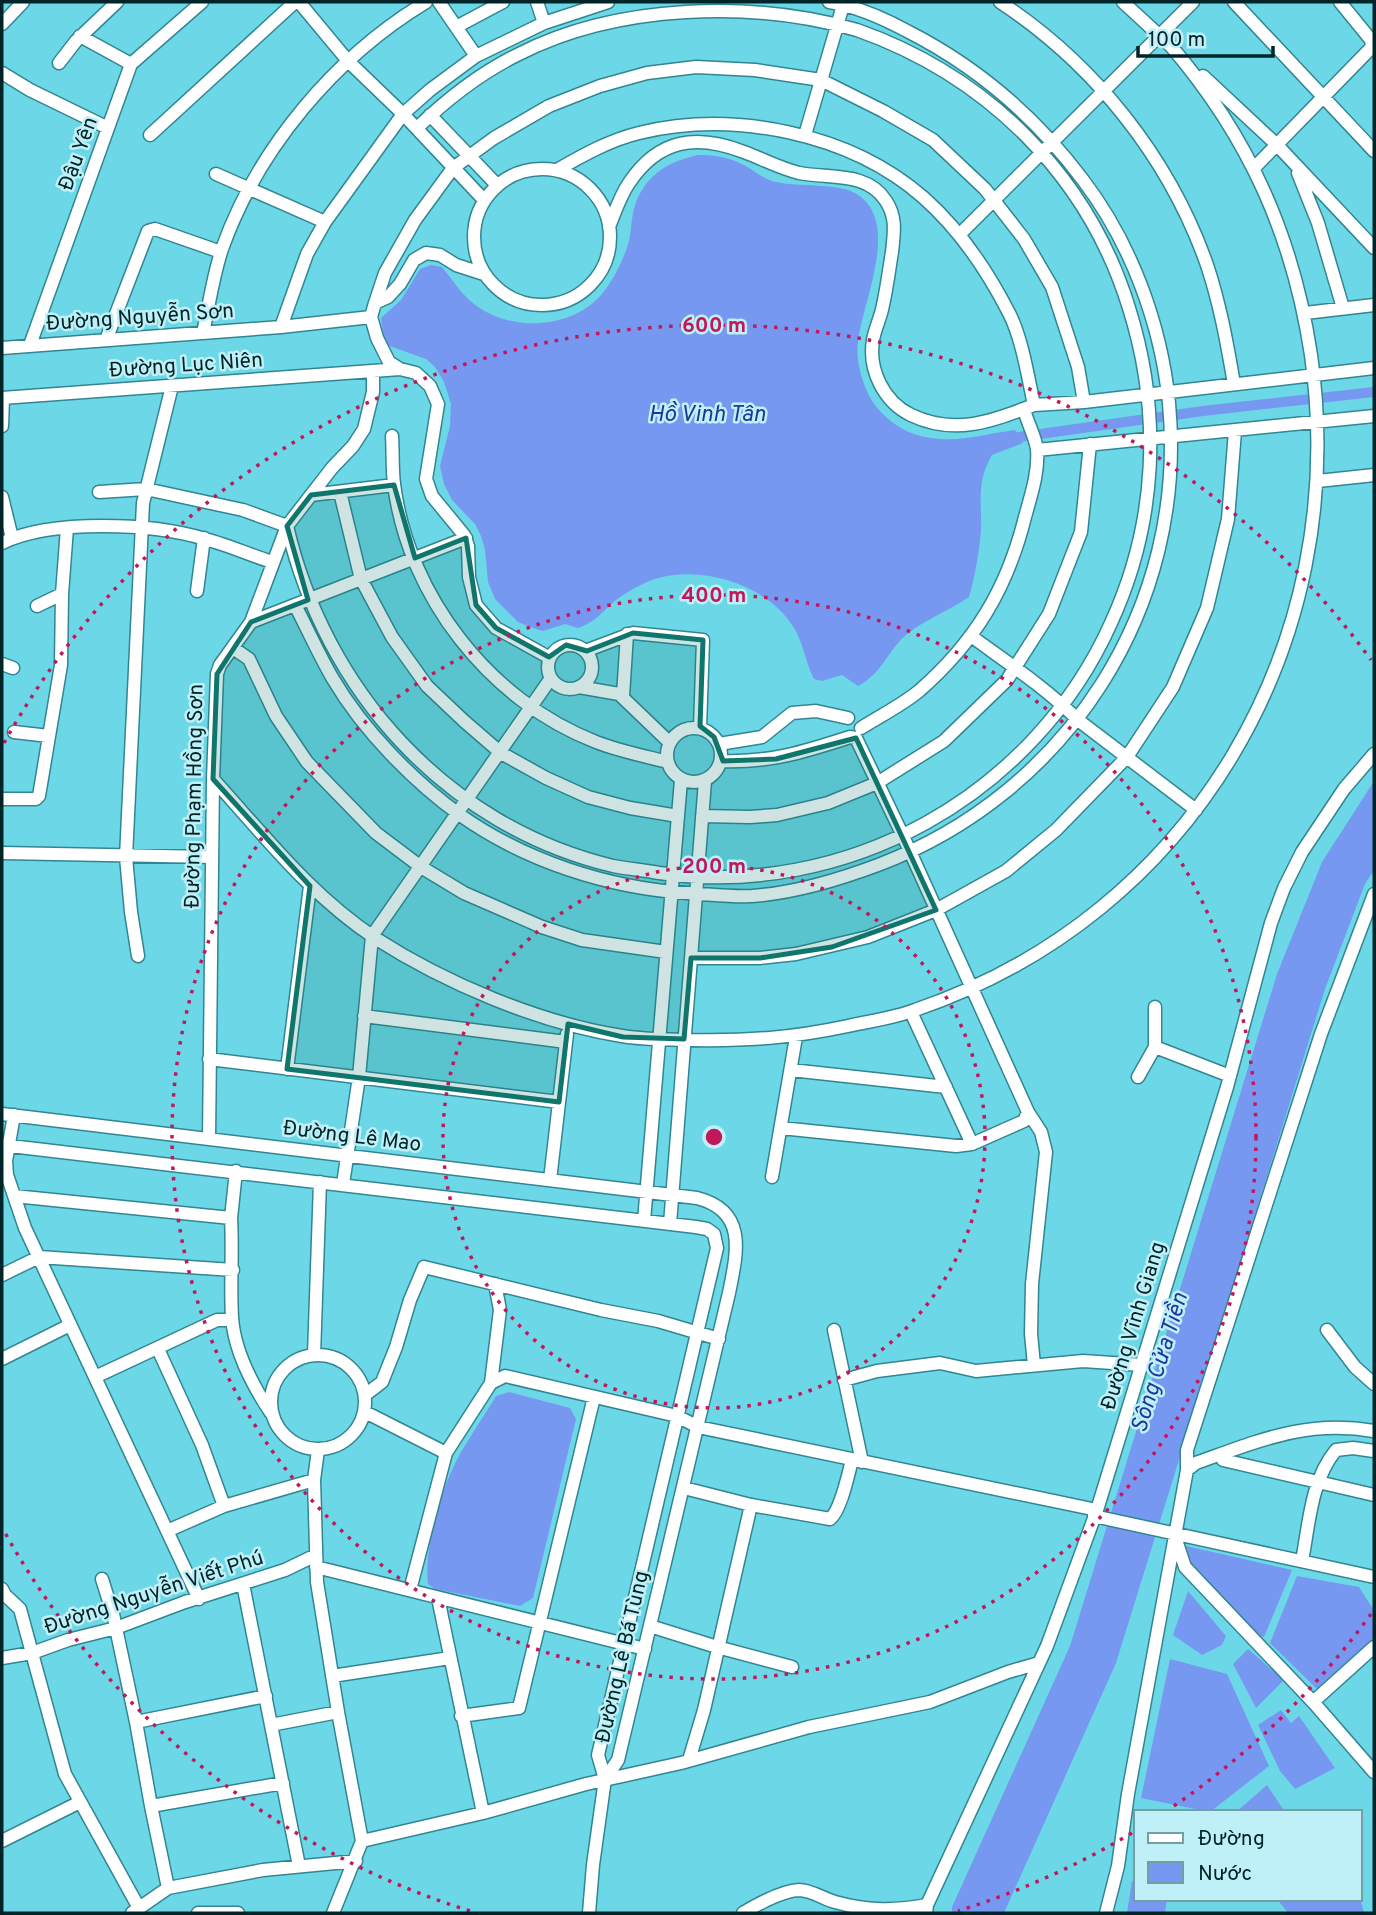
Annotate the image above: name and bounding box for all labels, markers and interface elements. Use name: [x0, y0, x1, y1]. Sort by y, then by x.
scale bar: [1138, 14, 1273, 58]
text: 100 m: [1148, 27, 1205, 54]
street label: Đậu Yên: [53, 113, 105, 195]
street label: Đường Nguyễn Sơn: [45, 297, 235, 338]
text: 600 m: [682, 313, 746, 340]
street label: Đường Lục Niên: [108, 347, 264, 385]
water label: Hồ Vinh Tân: [648, 401, 766, 430]
text: 400 m: [682, 583, 746, 610]
street label: Đường Phạm Hồng Sơn: [180, 683, 210, 909]
text: 200 m: [682, 854, 746, 881]
street label: Đường Lê Mao: [281, 1115, 423, 1159]
centre of rings: [702, 1125, 726, 1149]
street label: Đường Vĩnh Giang: [1096, 1239, 1172, 1413]
water label: Sông Cửa Tiền: [1126, 1289, 1196, 1437]
street label: Đường Nguyễn Viết Phú: [41, 1544, 267, 1641]
street label: Đường Lê Bá Tùng: [590, 1568, 656, 1746]
legend: [1134, 1810, 1362, 1901]
text: Đường: [1198, 1826, 1265, 1853]
text: Nước: [1198, 1861, 1252, 1888]

